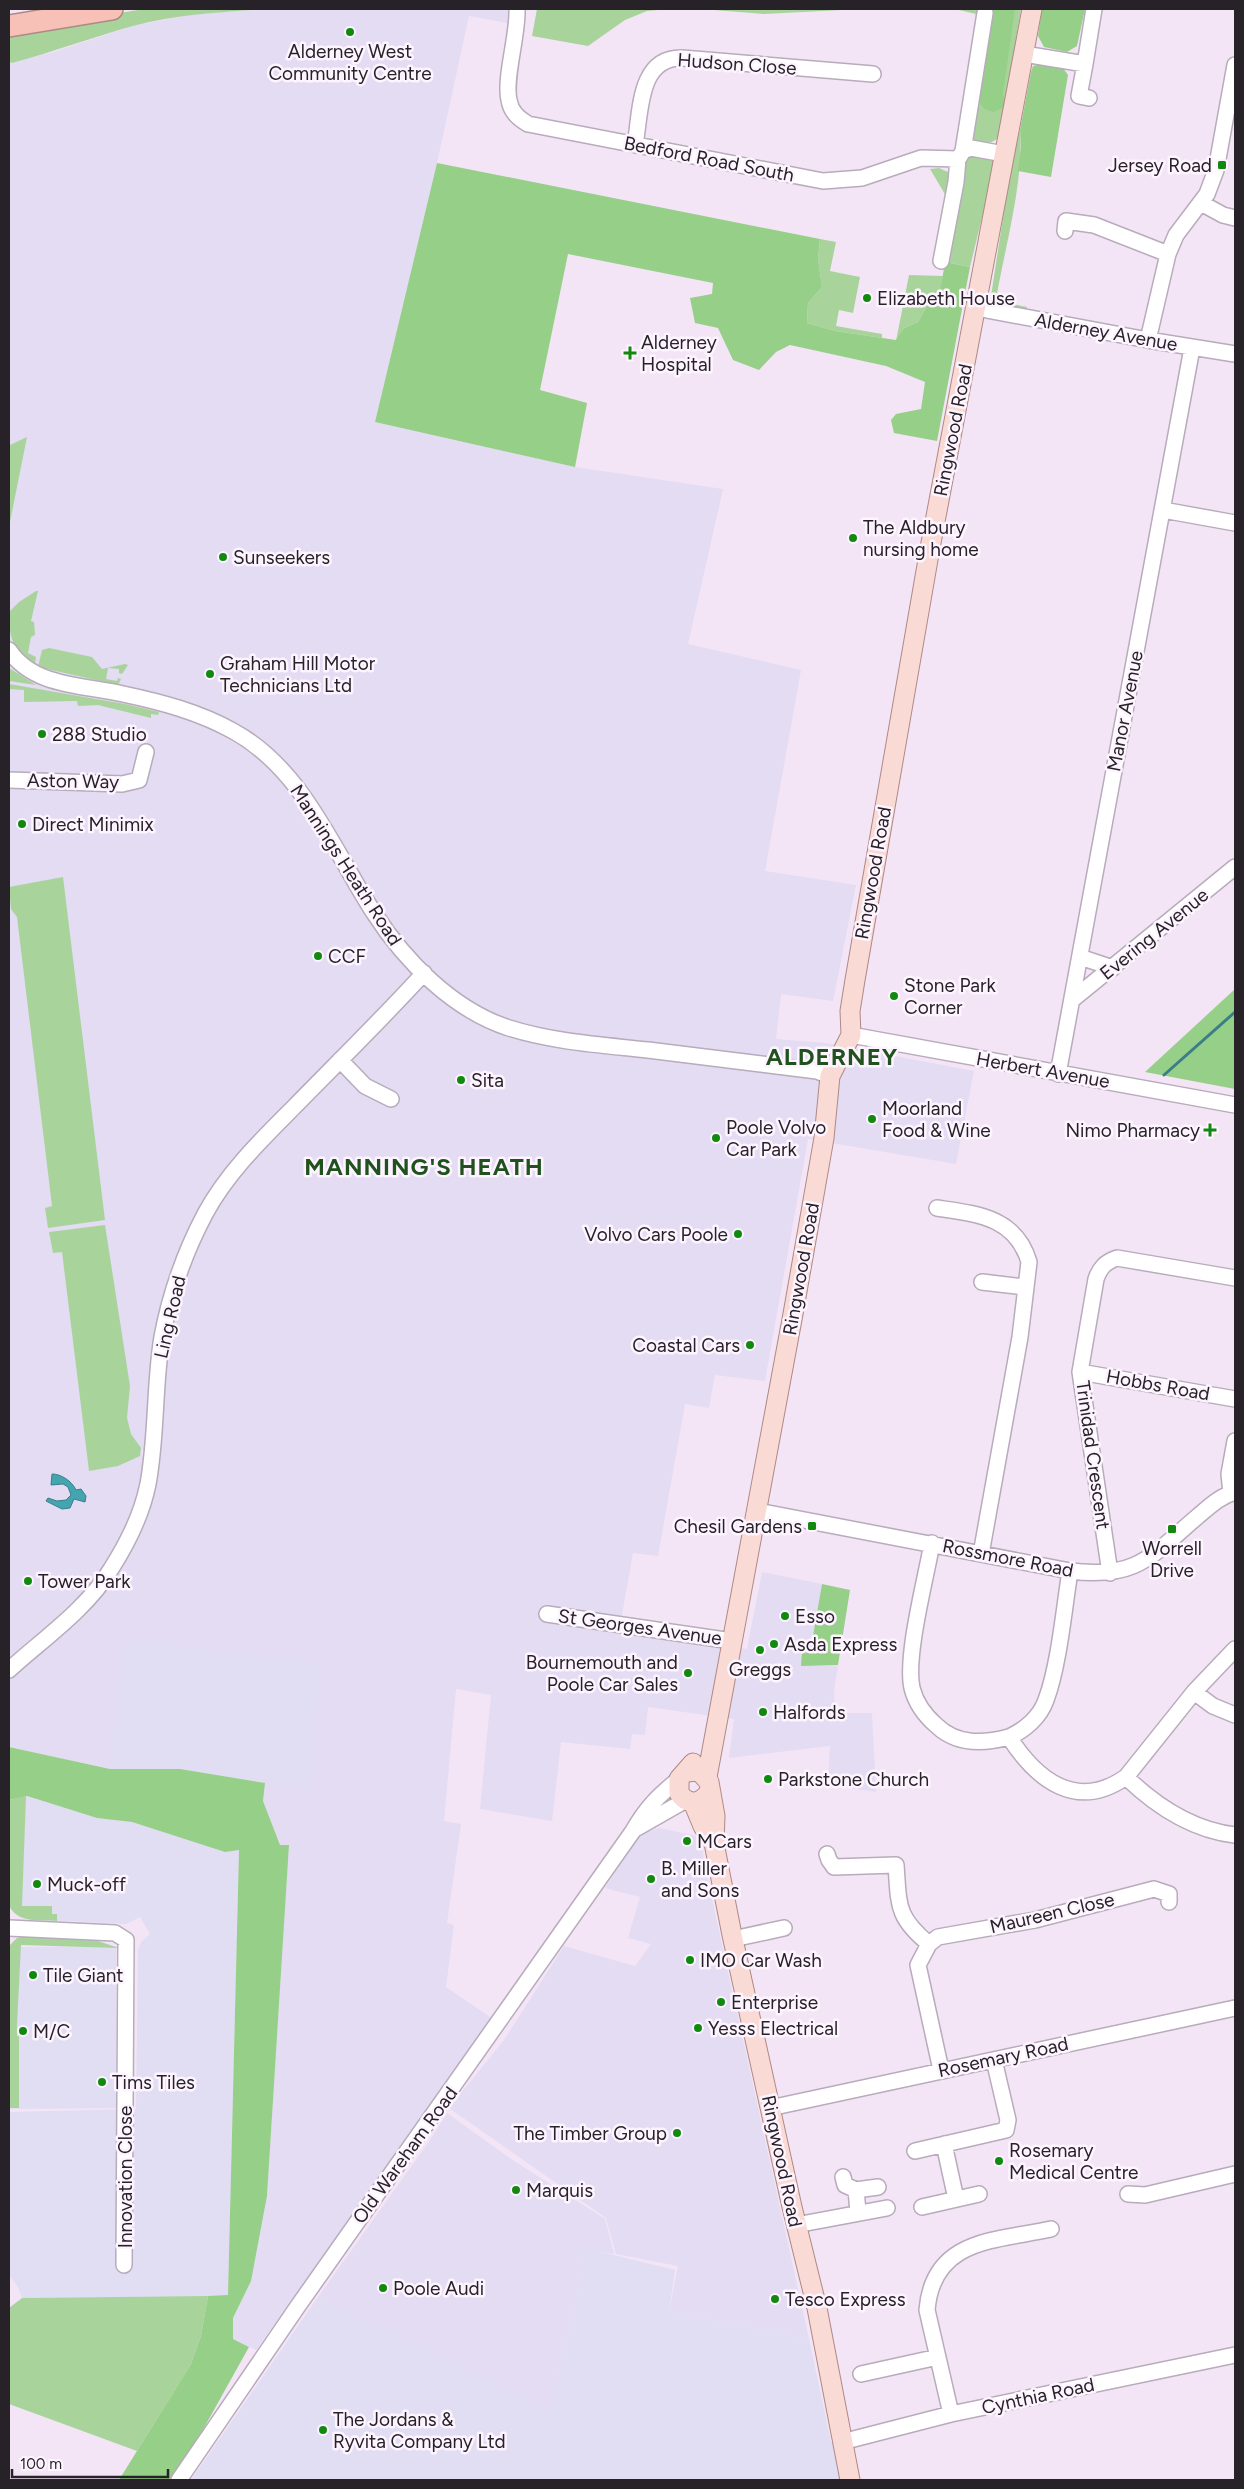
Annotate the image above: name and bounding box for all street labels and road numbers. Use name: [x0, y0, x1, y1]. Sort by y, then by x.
street label: Hudson Close: [677, 48, 797, 80]
street label: Bedford Road South: [622, 131, 796, 187]
street label: Alderney Avenue: [1033, 308, 1179, 356]
street label: Ringwood Road: [929, 362, 977, 498]
street label: Manor Avenue: [1102, 649, 1148, 773]
street label: Aston Way: [27, 769, 119, 793]
street label: Mannings Heath Road: [285, 780, 407, 950]
street label: Ringwood Road: [850, 805, 896, 941]
street label: Evering Avenue: [1095, 883, 1213, 985]
street label: Herbert Avenue: [974, 1047, 1112, 1093]
street label: Ringwood Road: [778, 1201, 824, 1337]
street label: Ling Road: [149, 1273, 191, 1361]
street label: Hobbs Road: [1104, 1365, 1212, 1405]
street label: Trinidad Crescent: [1071, 1379, 1115, 1531]
street label: Rossmore Road: [941, 1534, 1075, 1582]
street label: St Georges Avenue: [557, 1604, 723, 1650]
street label: Maureen Close: [988, 1888, 1116, 1938]
street label: Rosemary Road: [936, 2032, 1070, 2082]
street label: Old Wareham Road: [348, 2082, 462, 2228]
street label: Ringwood Road: [757, 2093, 807, 2229]
street label: Innovation Close: [114, 2106, 137, 2248]
street label: Cynthia Road: [980, 2373, 1096, 2419]

